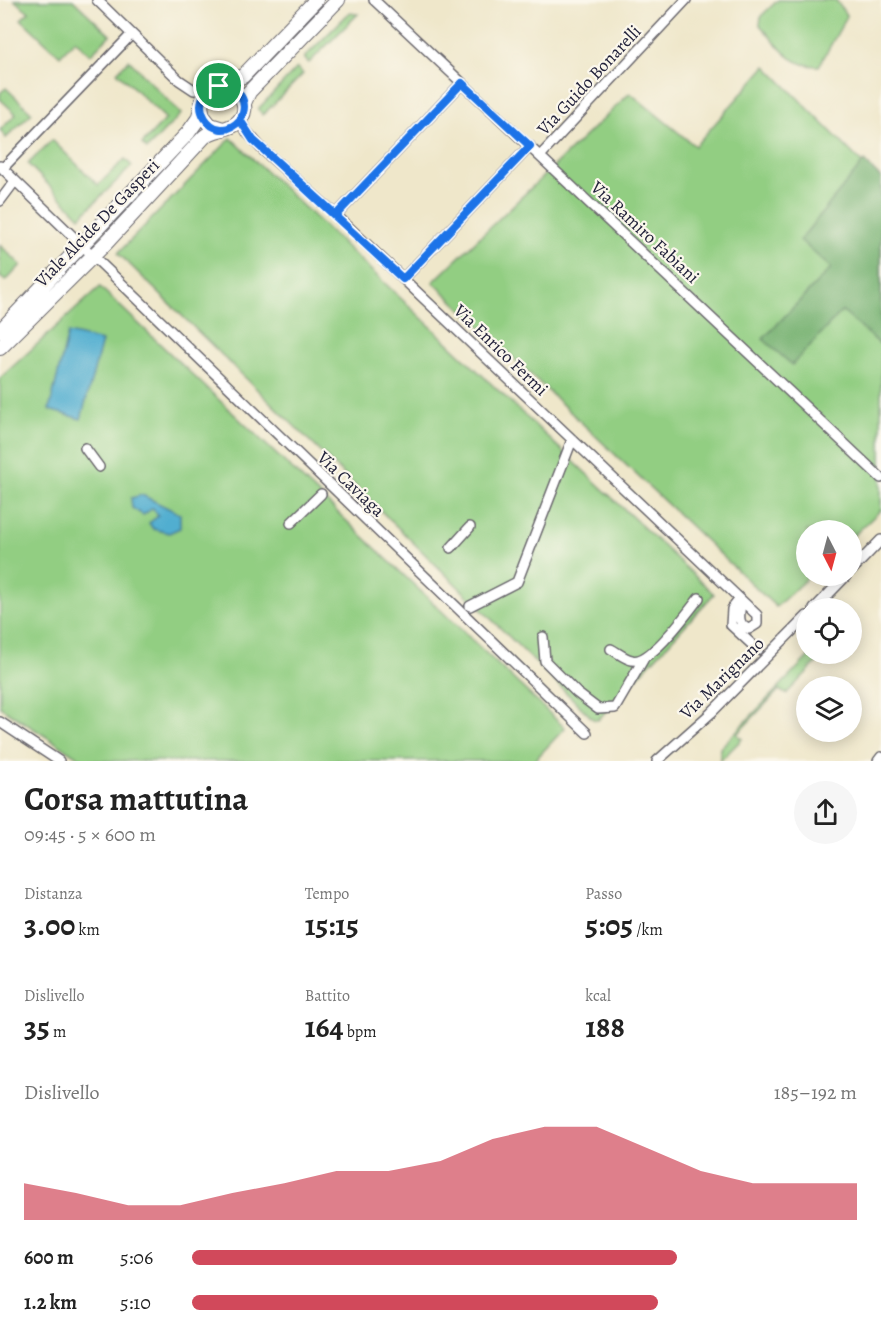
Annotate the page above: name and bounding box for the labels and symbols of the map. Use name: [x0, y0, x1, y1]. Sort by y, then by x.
street label: Via Guido Bonarelli: [531, 20, 646, 141]
pin: [193, 60, 244, 111]
street label: Viale Alcide De Gasperi: [29, 154, 165, 293]
street label: Via Ramiro Fabiani: [585, 175, 704, 289]
street label: Via Enrico Fermi: [448, 298, 553, 401]
street label: Via Caviaga: [311, 445, 390, 523]
north arrow: [796, 520, 862, 586]
street label: Via Marignano: [674, 632, 769, 725]

